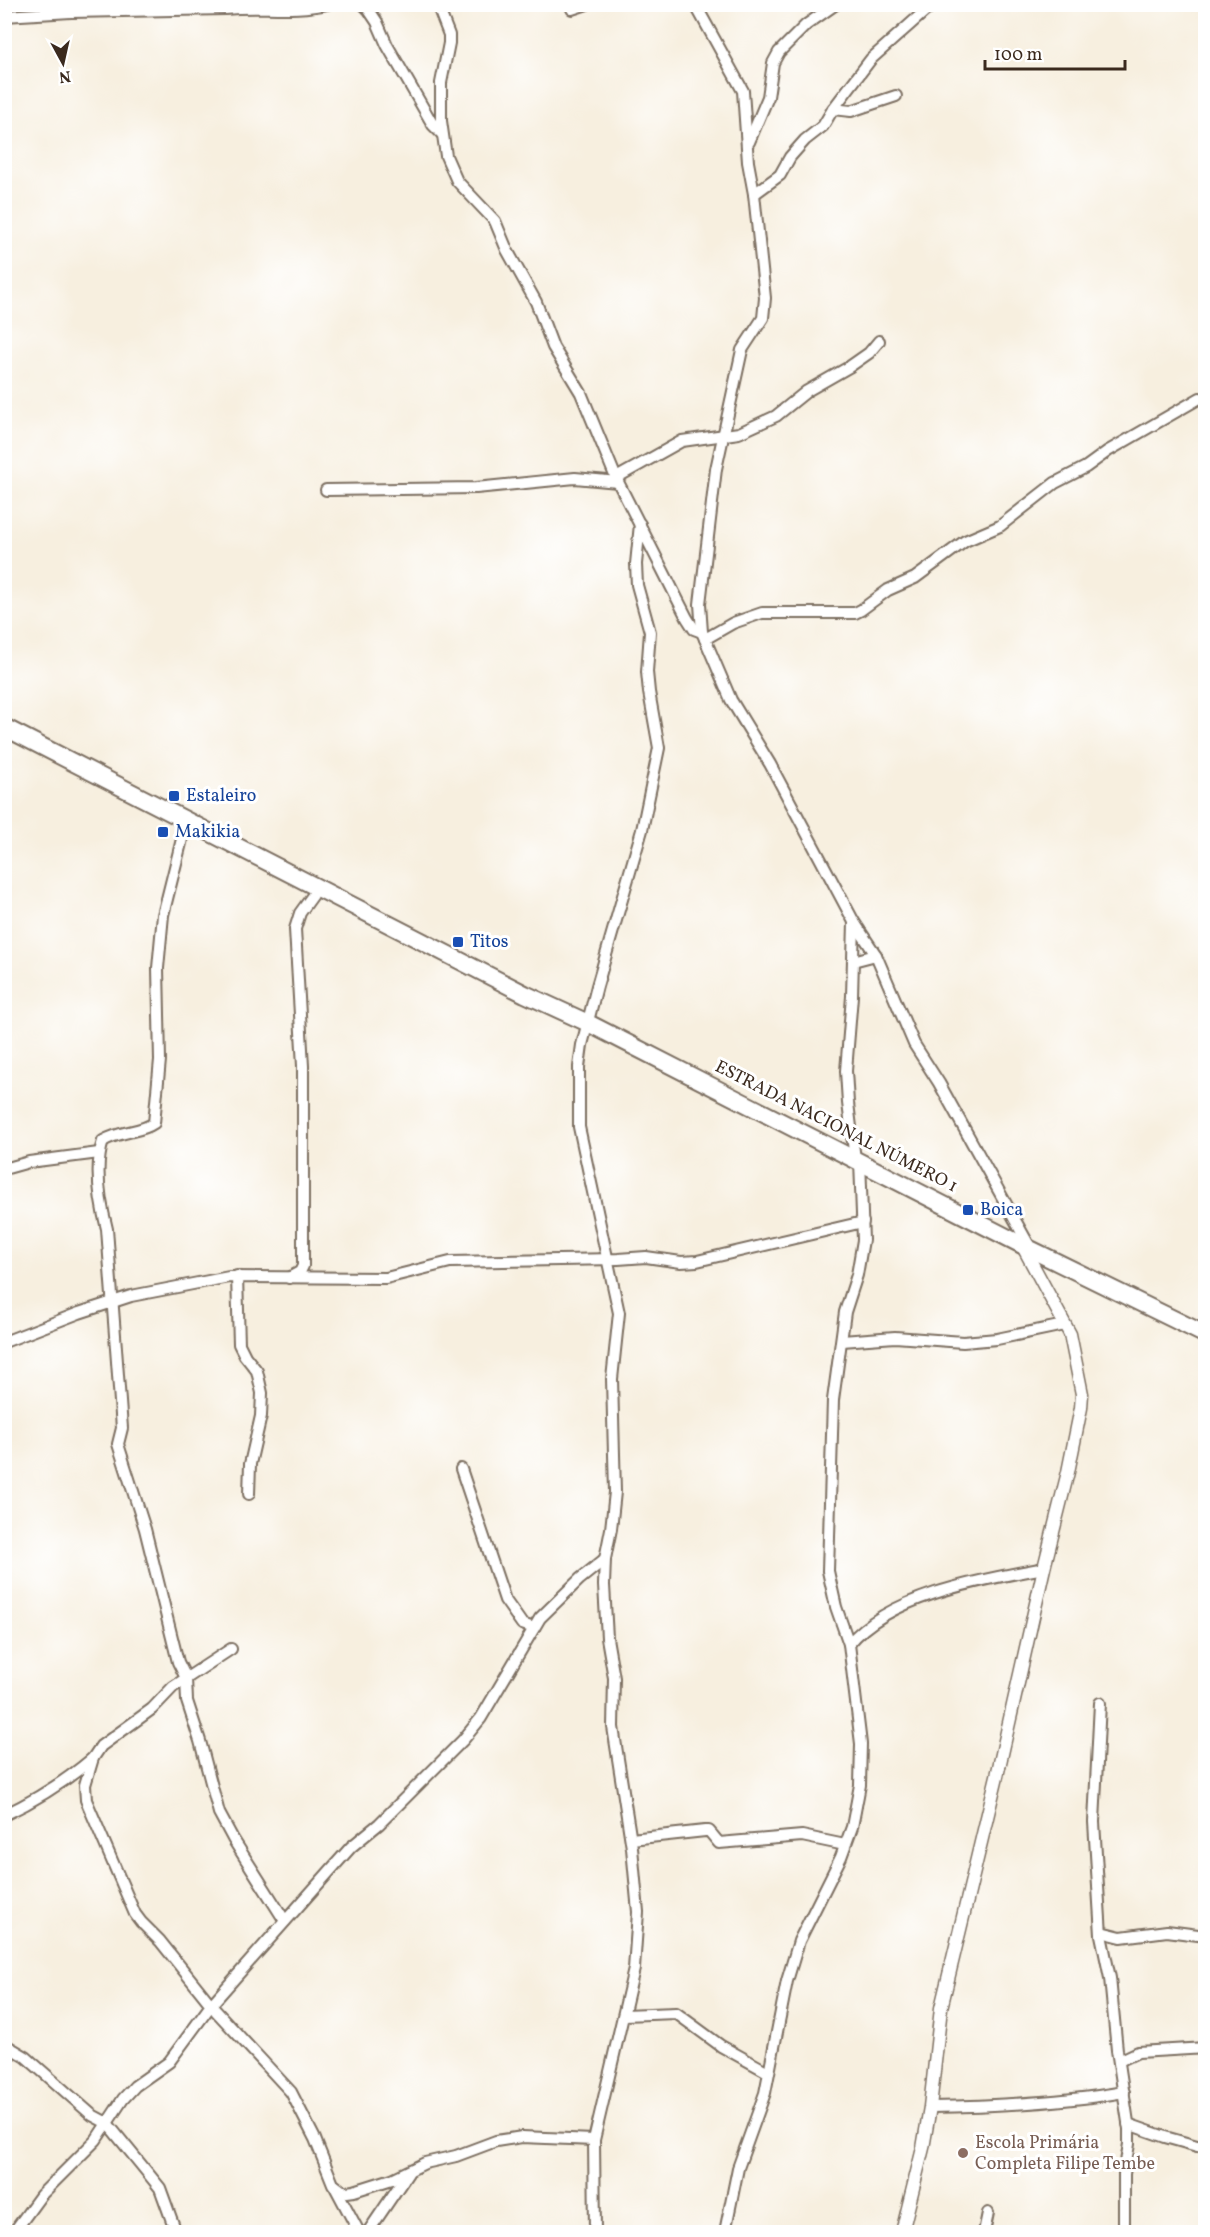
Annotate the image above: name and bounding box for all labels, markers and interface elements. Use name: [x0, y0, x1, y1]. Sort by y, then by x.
north arrow: [33, 33, 93, 93]
scale bar: [985, 33, 1124, 71]
text: 100 m: [994, 43, 1043, 68]
text: N: [57, 64, 72, 88]
place label: Estaleiro: [186, 784, 256, 809]
marker: Estaleiro: [167, 789, 181, 803]
place label: Makikia: [175, 820, 240, 845]
marker: Makikia: [156, 825, 170, 839]
place label: Titos: [470, 930, 508, 955]
marker: Titos: [451, 935, 465, 949]
street label: ESTRADA NACIONAL NÚMERO 1: [710, 1055, 962, 1199]
place label: Boica: [980, 1198, 1023, 1223]
marker: Boica: [961, 1203, 975, 1217]
place label: Escola Primária Completa Filipe Tembe: [975, 2131, 1155, 2177]
marker: Escola Primária Completa Filipe Tembe: [956, 2146, 970, 2160]

